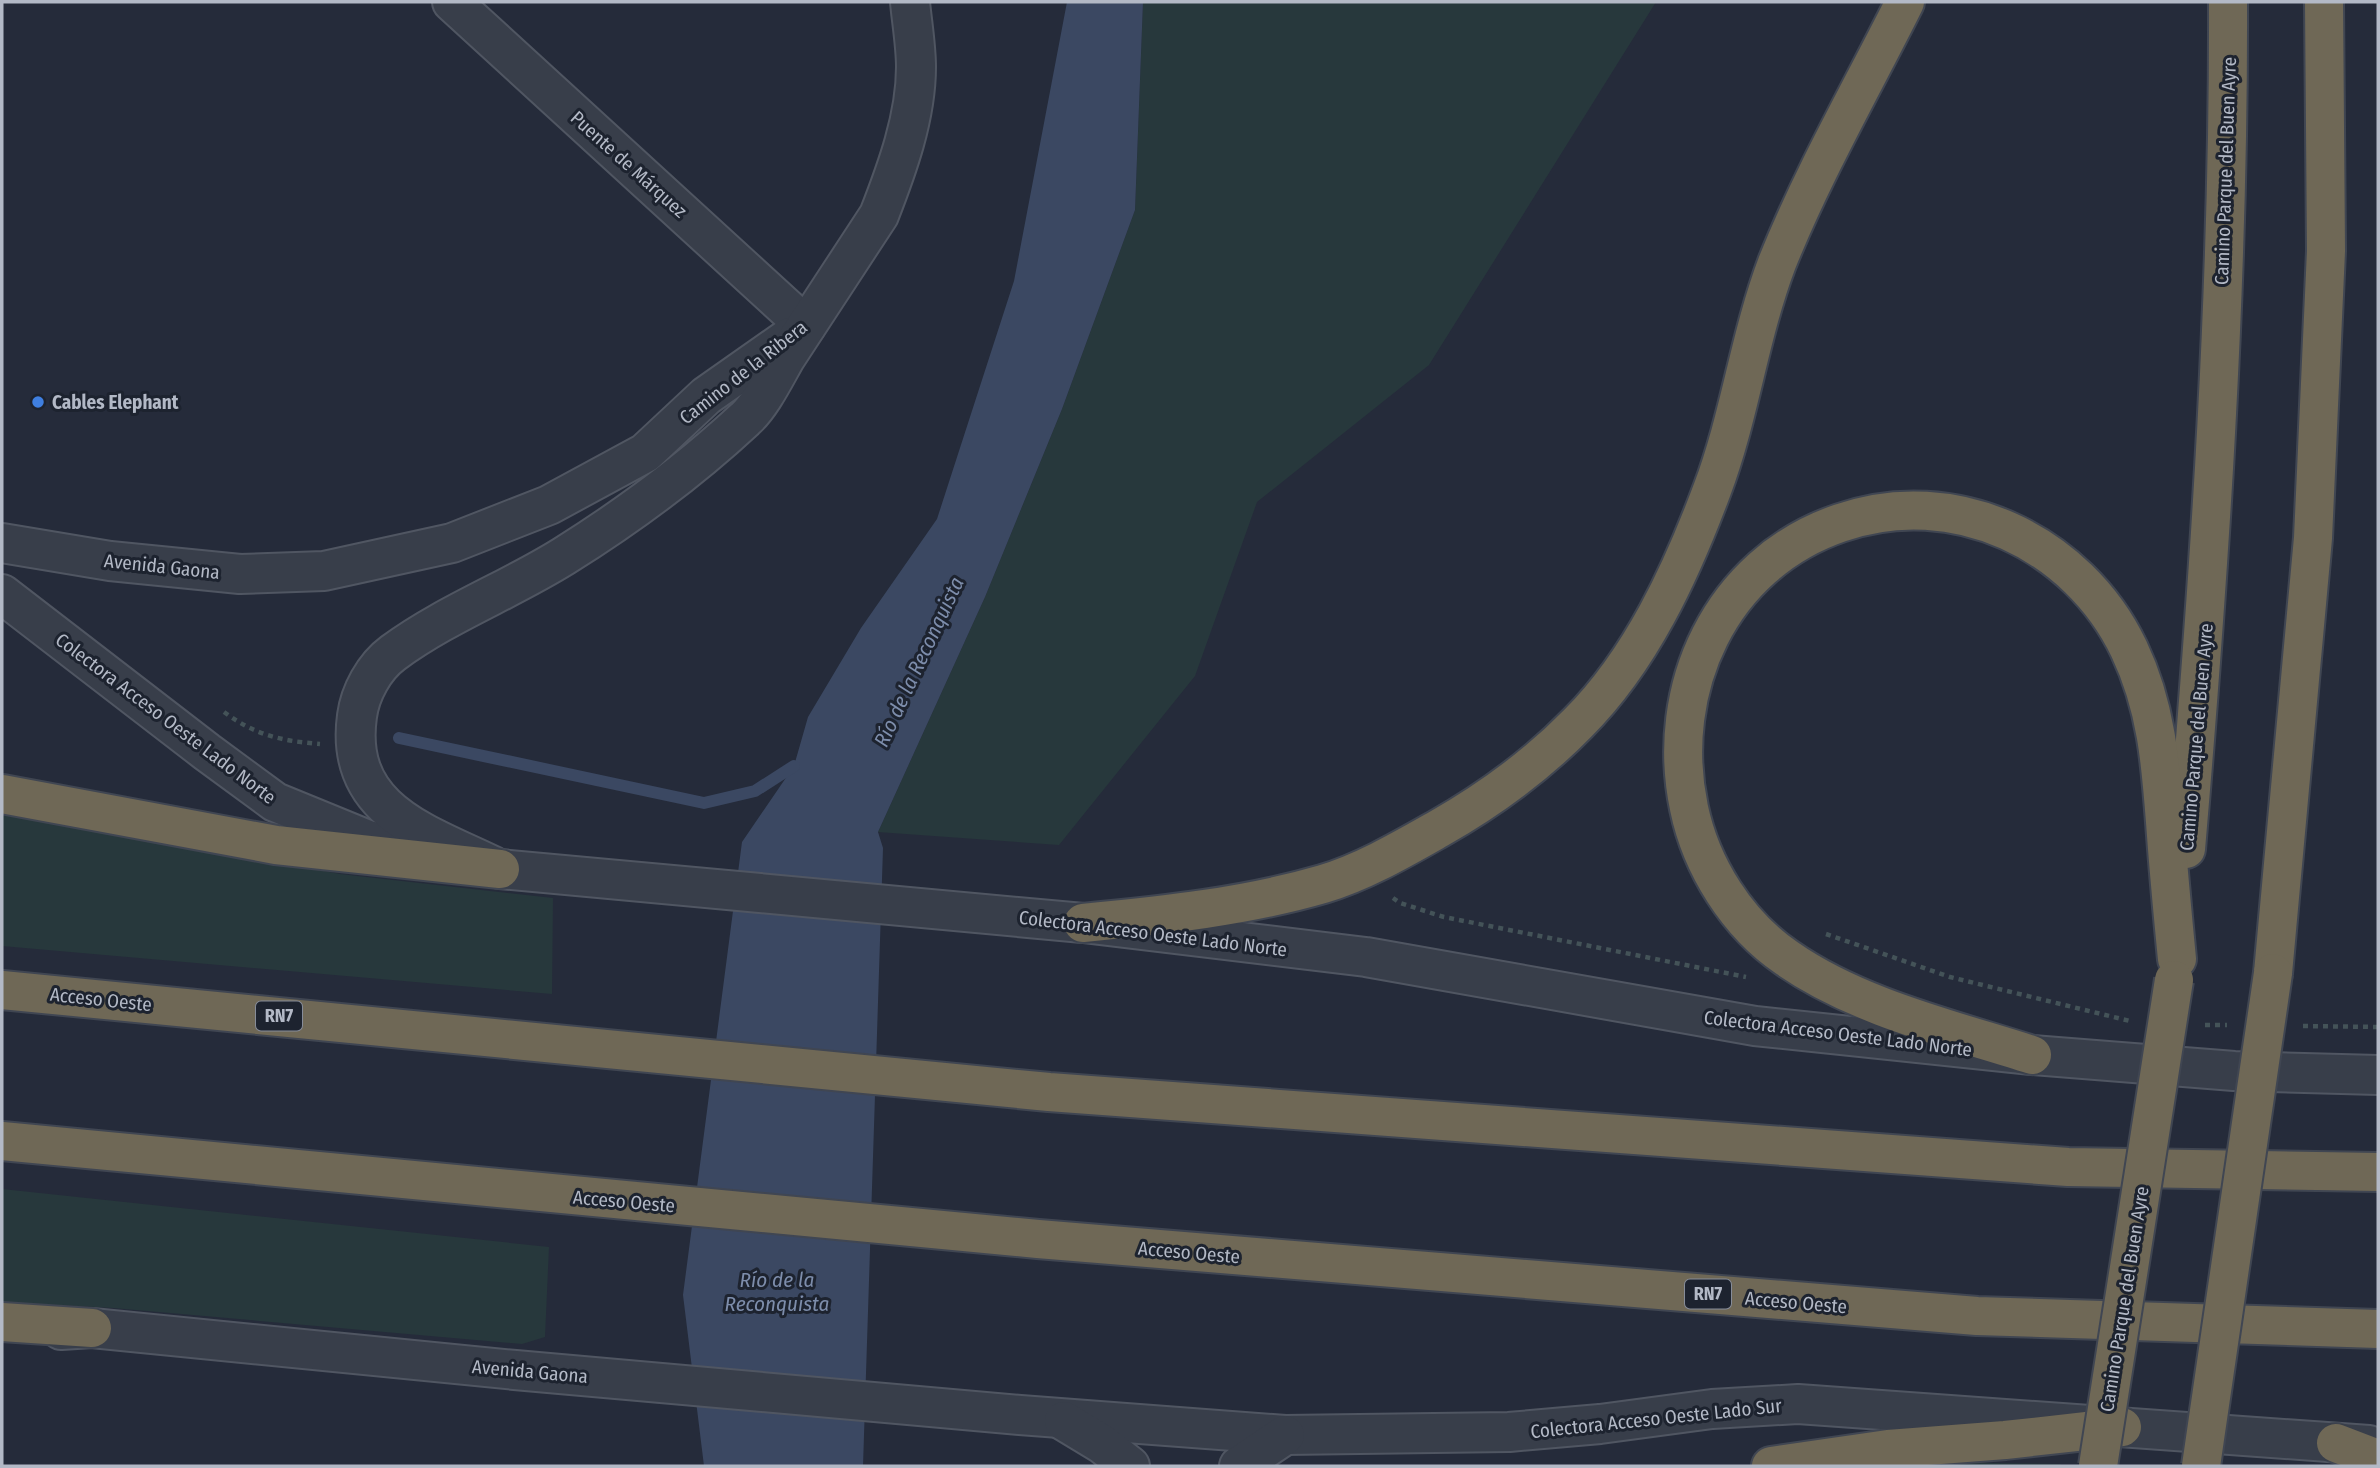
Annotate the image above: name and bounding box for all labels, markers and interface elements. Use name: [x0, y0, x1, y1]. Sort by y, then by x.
street label: Camino Parque del Buen Ayre: [2210, 57, 2241, 285]
street label: Puente de Márquez: [566, 106, 692, 223]
street label: Camino de la Ribera: [675, 316, 812, 429]
place label: Cables Elephant: [52, 391, 179, 414]
marker: Cables Elephant: [30, 394, 46, 410]
street label: Avenida Gaona: [103, 549, 221, 584]
water label: Río de la Reconquista: [868, 573, 970, 751]
street label: Camino Parque del Buen Ayre: [2175, 622, 2218, 852]
street label: Colectora Acceso Oeste Lado Norte: [51, 628, 280, 809]
street label: Colectora Acceso Oeste Lado Norte: [1018, 906, 1288, 961]
street label: Acceso Oeste: [49, 983, 153, 1016]
road number: RN7: [256, 1001, 302, 1030]
street label: Colectora Acceso Oeste Lado Norte: [1703, 1006, 1973, 1061]
street label: Camino Parque del Buen Ayre: [2095, 1185, 2154, 1414]
street label: Acceso Oeste: [572, 1186, 676, 1217]
street label: Acceso Oeste: [1137, 1237, 1241, 1268]
water label: Río de la Reconquista: [725, 1267, 829, 1317]
road number: RN7: [1685, 1280, 1731, 1308]
street label: Acceso Oeste: [1744, 1287, 1848, 1318]
street label: Avenida Gaona: [471, 1355, 589, 1388]
street label: Colectora Acceso Oeste Lado Sur: [1529, 1394, 1783, 1443]

